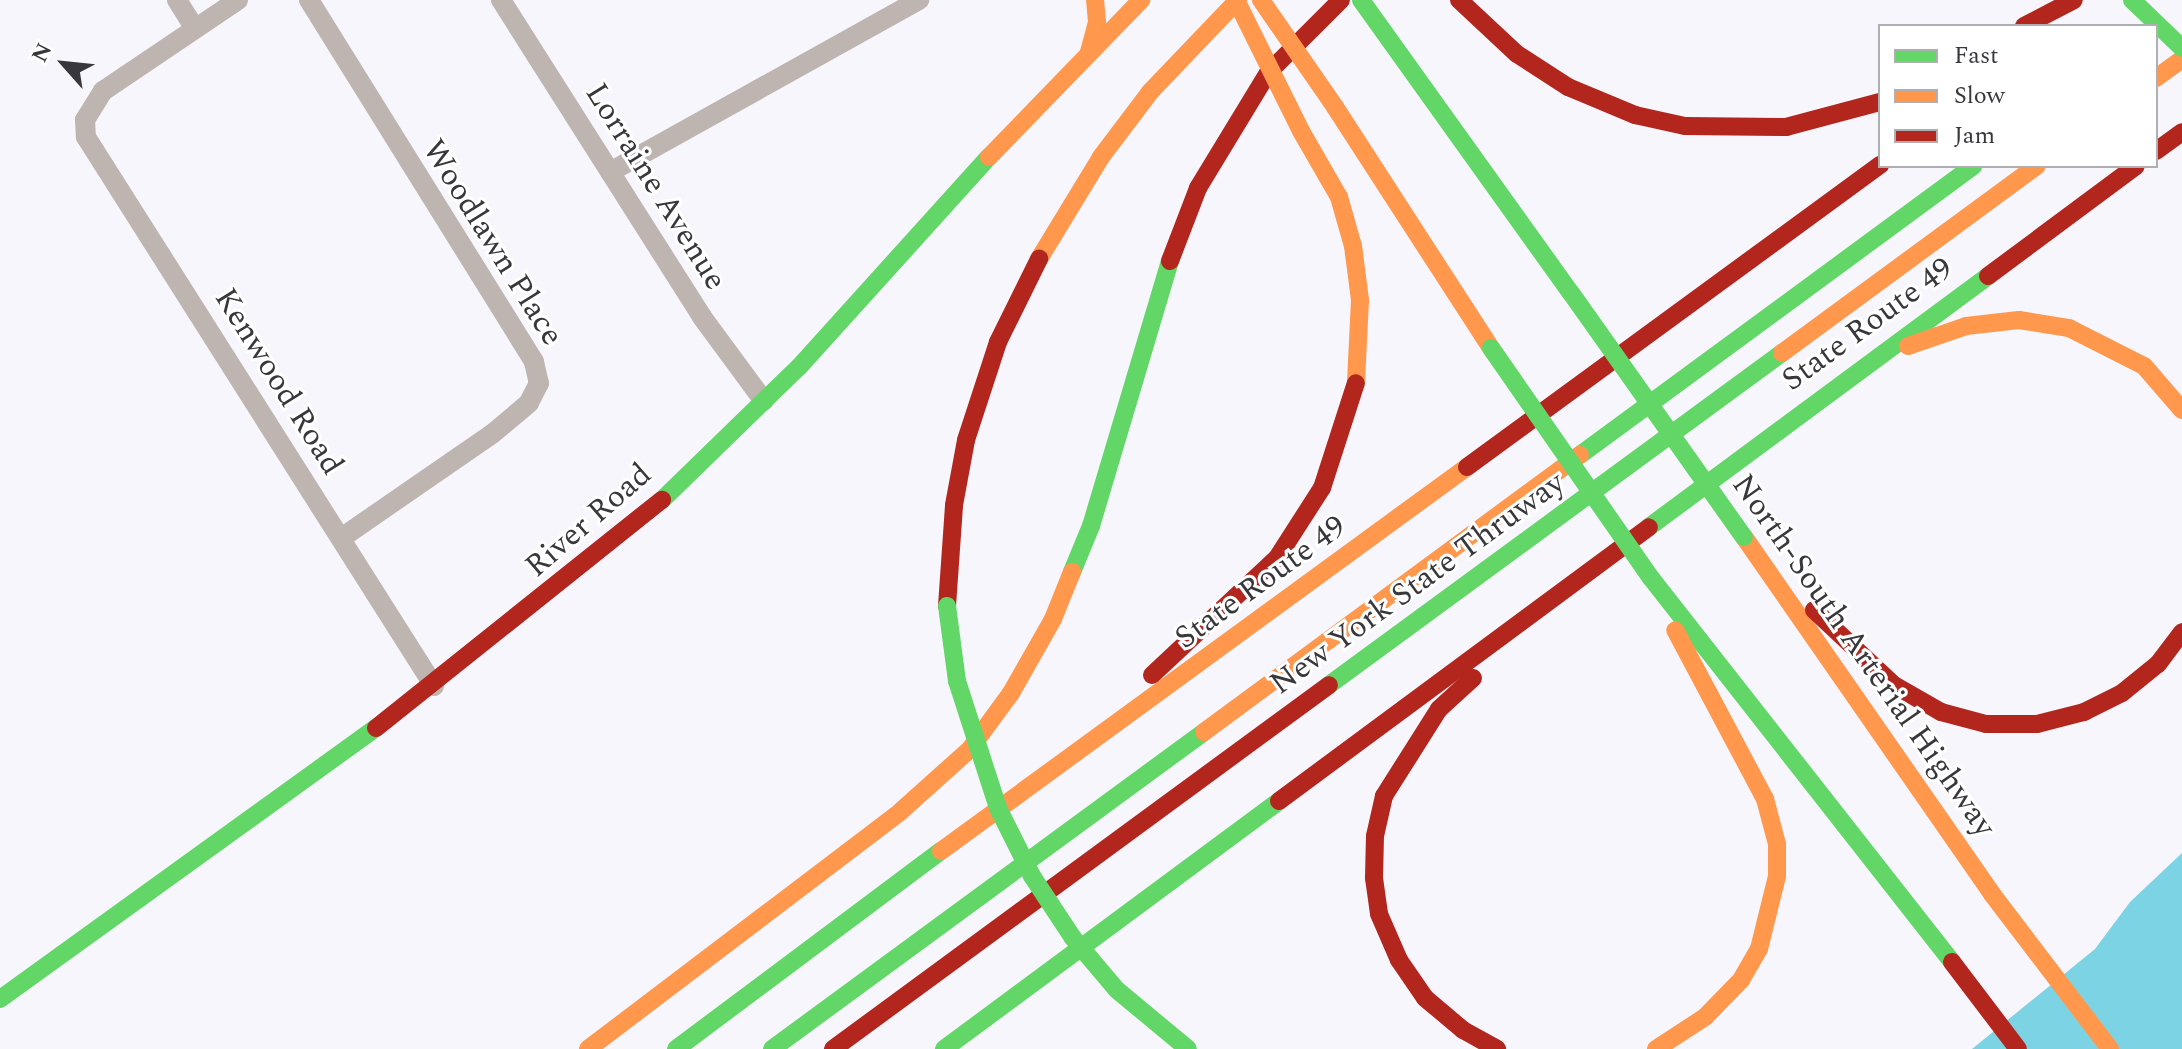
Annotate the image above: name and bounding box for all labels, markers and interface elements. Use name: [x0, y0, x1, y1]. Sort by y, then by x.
north arrow: [24, 24, 104, 104]
legend: [1878, 24, 2158, 168]
text: N: [23, 37, 61, 68]
text: Fast: [1954, 38, 1999, 74]
street label: Lorraine Avenue: [576, 76, 734, 298]
text: Slow: [1954, 78, 2005, 114]
text: Jam: [1954, 118, 1995, 154]
street label: Woodlawn Place: [413, 133, 571, 353]
street label: State Route 49: [1775, 250, 1961, 400]
street label: Kenwood Road: [205, 281, 351, 483]
street label: River Road: [518, 456, 660, 586]
street label: New York State Thruway: [1263, 464, 1573, 704]
street label: North-South Arterial Highway: [1723, 467, 2003, 845]
street label: State Route 49: [1168, 508, 1354, 658]

